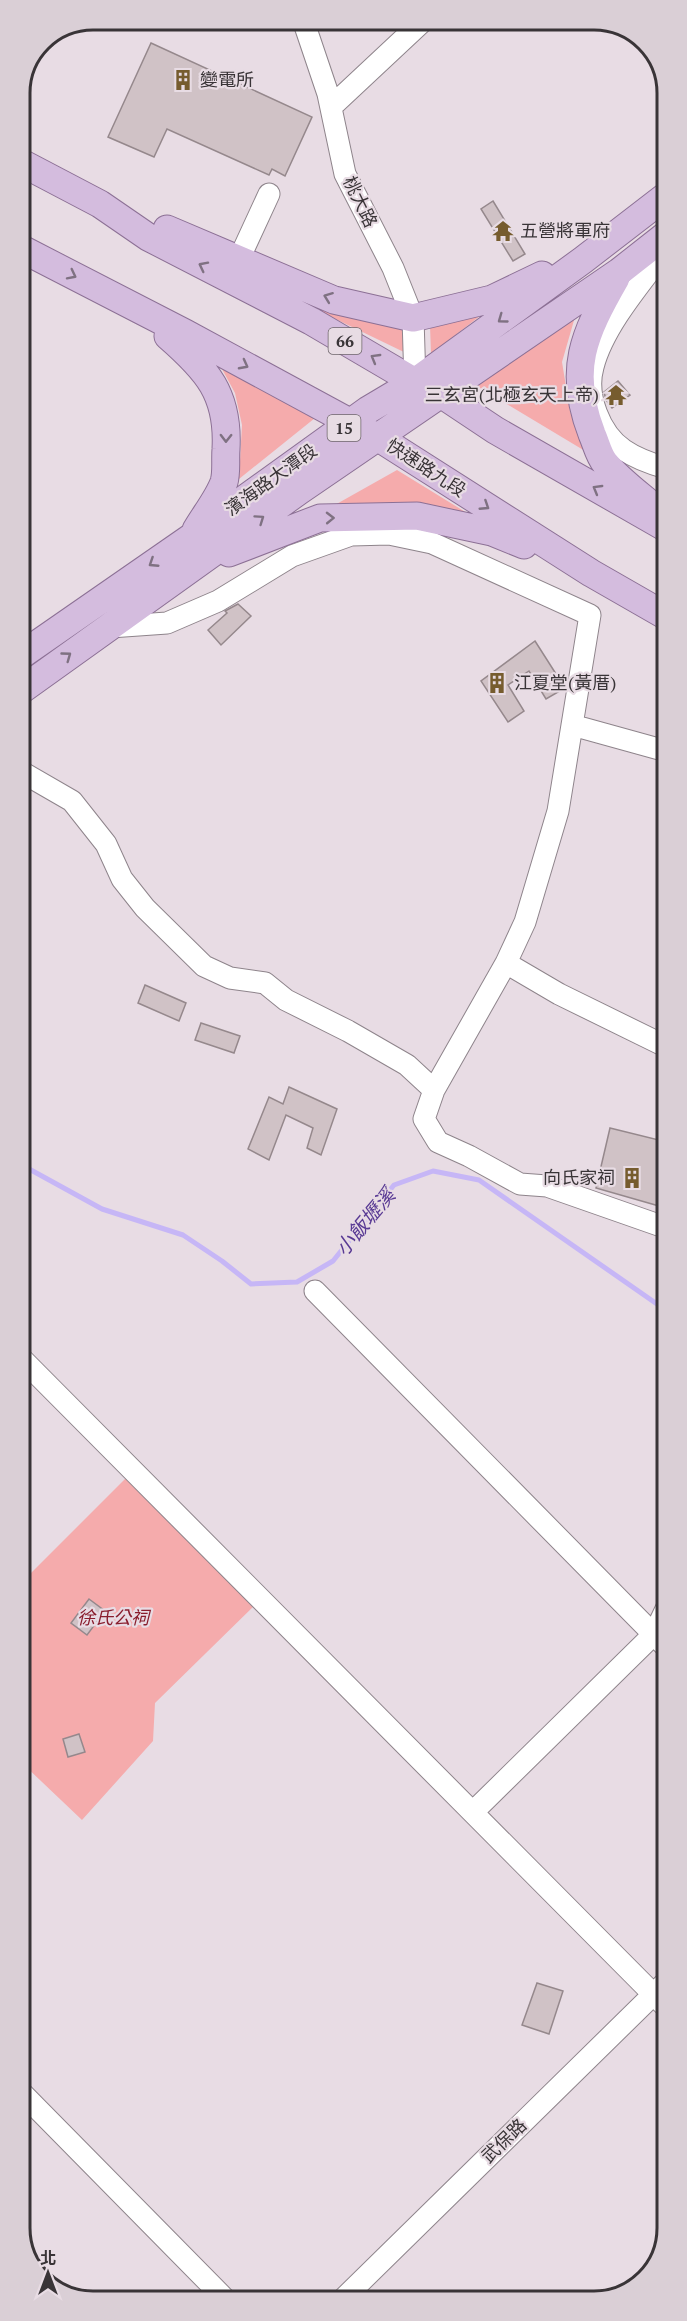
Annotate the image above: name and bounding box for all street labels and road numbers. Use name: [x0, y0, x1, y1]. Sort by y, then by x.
street label: 桃大路: [338, 172, 384, 231]
road number: 66: [328, 328, 362, 354]
road number: 15: [328, 415, 360, 441]
street label: 快速路九段: [382, 433, 471, 502]
street label: 濱海路大潭段: [220, 438, 321, 521]
street label: 武保路: [476, 2113, 531, 2168]

